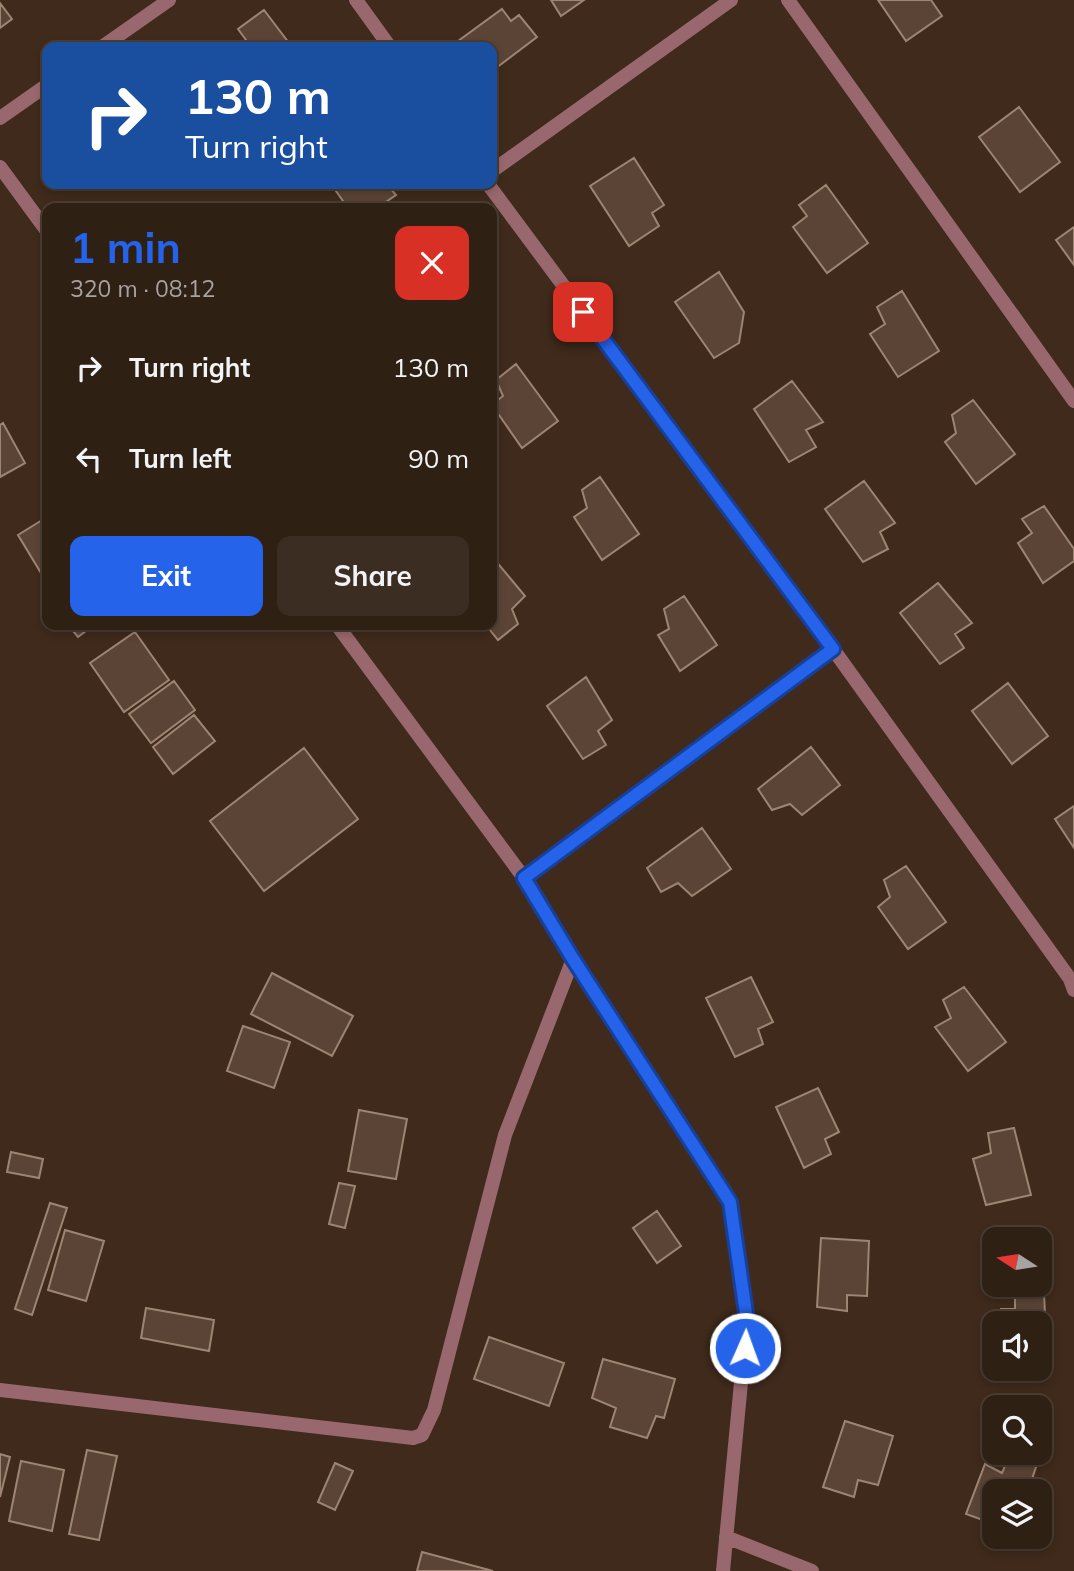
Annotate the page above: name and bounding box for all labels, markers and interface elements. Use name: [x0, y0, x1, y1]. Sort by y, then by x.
text: 130 m: [185, 65, 331, 126]
icon: right: [70, 70, 161, 161]
text: Turn right: [185, 126, 328, 166]
text: 1 min: [70, 221, 181, 274]
button: close: [395, 226, 469, 300]
text: 320 m · 08:12: [70, 274, 215, 303]
pin: [553, 282, 613, 342]
icon: arrive: [564, 293, 602, 331]
icon: right: [70, 349, 108, 387]
text: Turn right: [129, 351, 250, 384]
text: 130 m: [393, 351, 469, 384]
icon: left: [70, 440, 108, 478]
text: Turn left: [129, 442, 231, 475]
text: 90 m: [408, 442, 469, 475]
button: Exit: [70, 536, 263, 616]
button: Share: [277, 536, 469, 616]
north arrow: [982, 1227, 1052, 1297]
map controls: [982, 1227, 1052, 1549]
position arrow: [708, 1311, 782, 1385]
button: sound: [982, 1311, 1052, 1381]
button: search: [982, 1395, 1052, 1465]
button: layers: [982, 1479, 1052, 1549]

